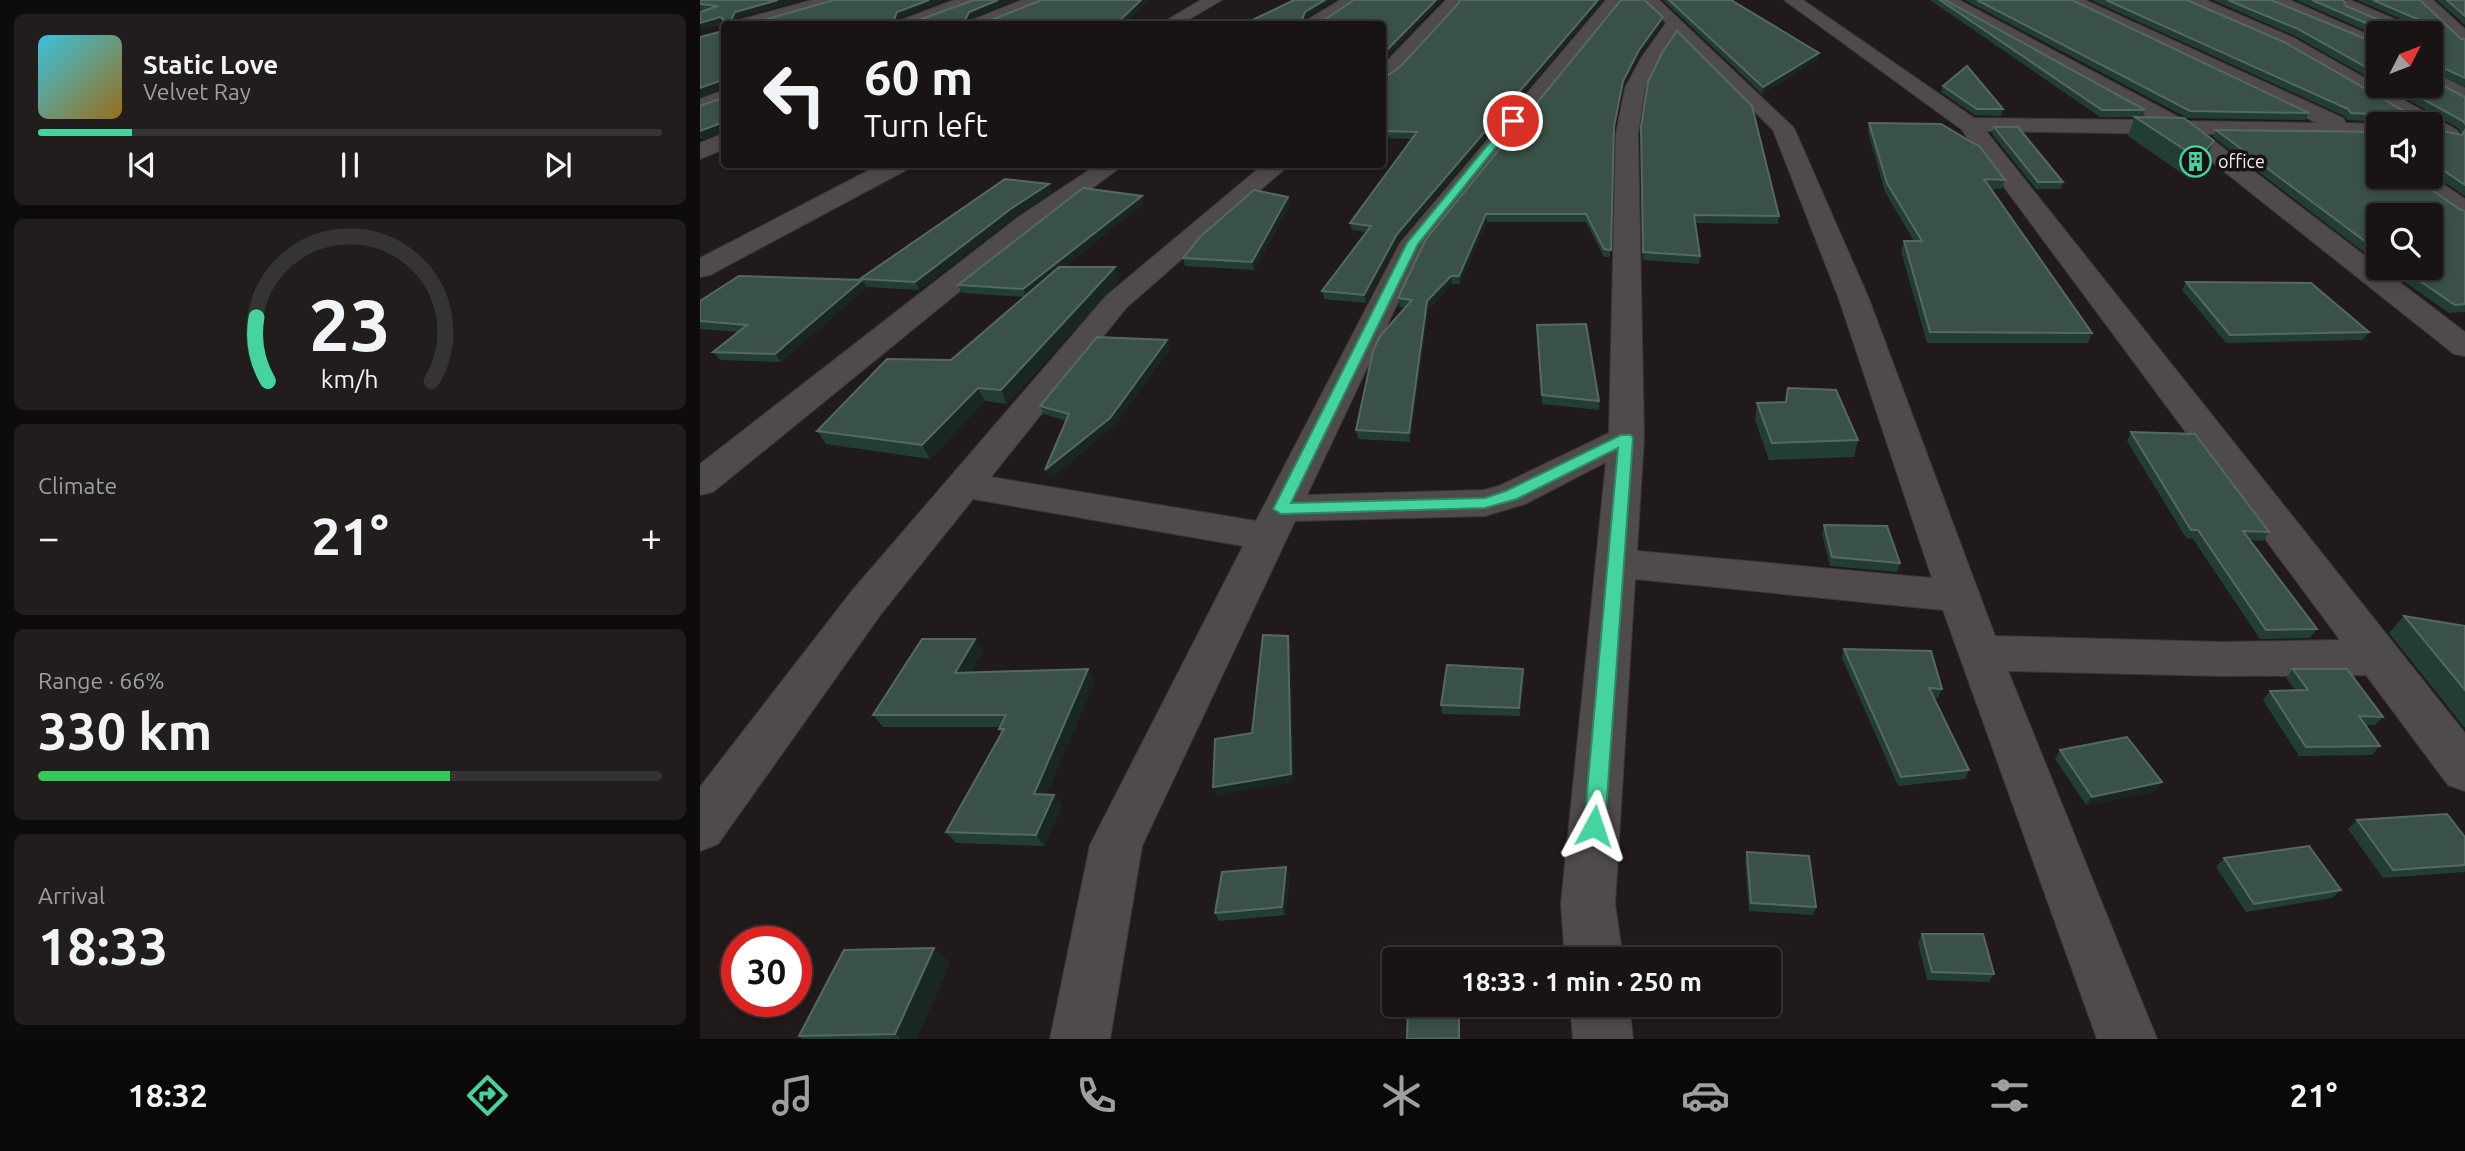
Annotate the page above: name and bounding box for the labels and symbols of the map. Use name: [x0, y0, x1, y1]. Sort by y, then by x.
north arrow: [2366, 21, 2443, 98]
pin: [1483, 91, 1543, 151]
building icon: office: [2178, 145, 2212, 179]
place label: office: [2218, 151, 2265, 171]
position arrow: [1557, 789, 1631, 863]
speed limit sign: 30: [721, 926, 812, 1017]

